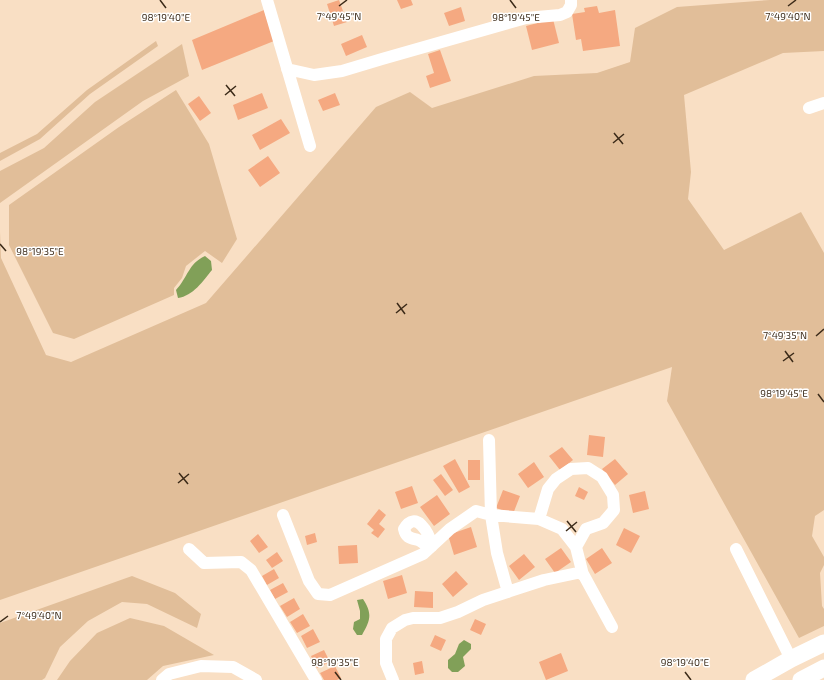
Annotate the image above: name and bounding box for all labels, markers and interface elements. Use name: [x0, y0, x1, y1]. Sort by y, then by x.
text: 7°49'45"N: [317, 10, 361, 22]
text: 7°49'40"N: [765, 10, 811, 22]
text: 98°19'40"E: [142, 11, 191, 23]
text: 98°19'45"E: [492, 11, 540, 23]
text: 98°19'35"E: [16, 245, 64, 257]
text: 7°49'35"N: [763, 329, 807, 341]
text: 98°19'45"E: [760, 387, 808, 399]
text: 7°49'40"N: [16, 609, 62, 621]
text: 98°19'35"E: [311, 656, 359, 668]
text: 98°19'40"E: [661, 656, 710, 668]

